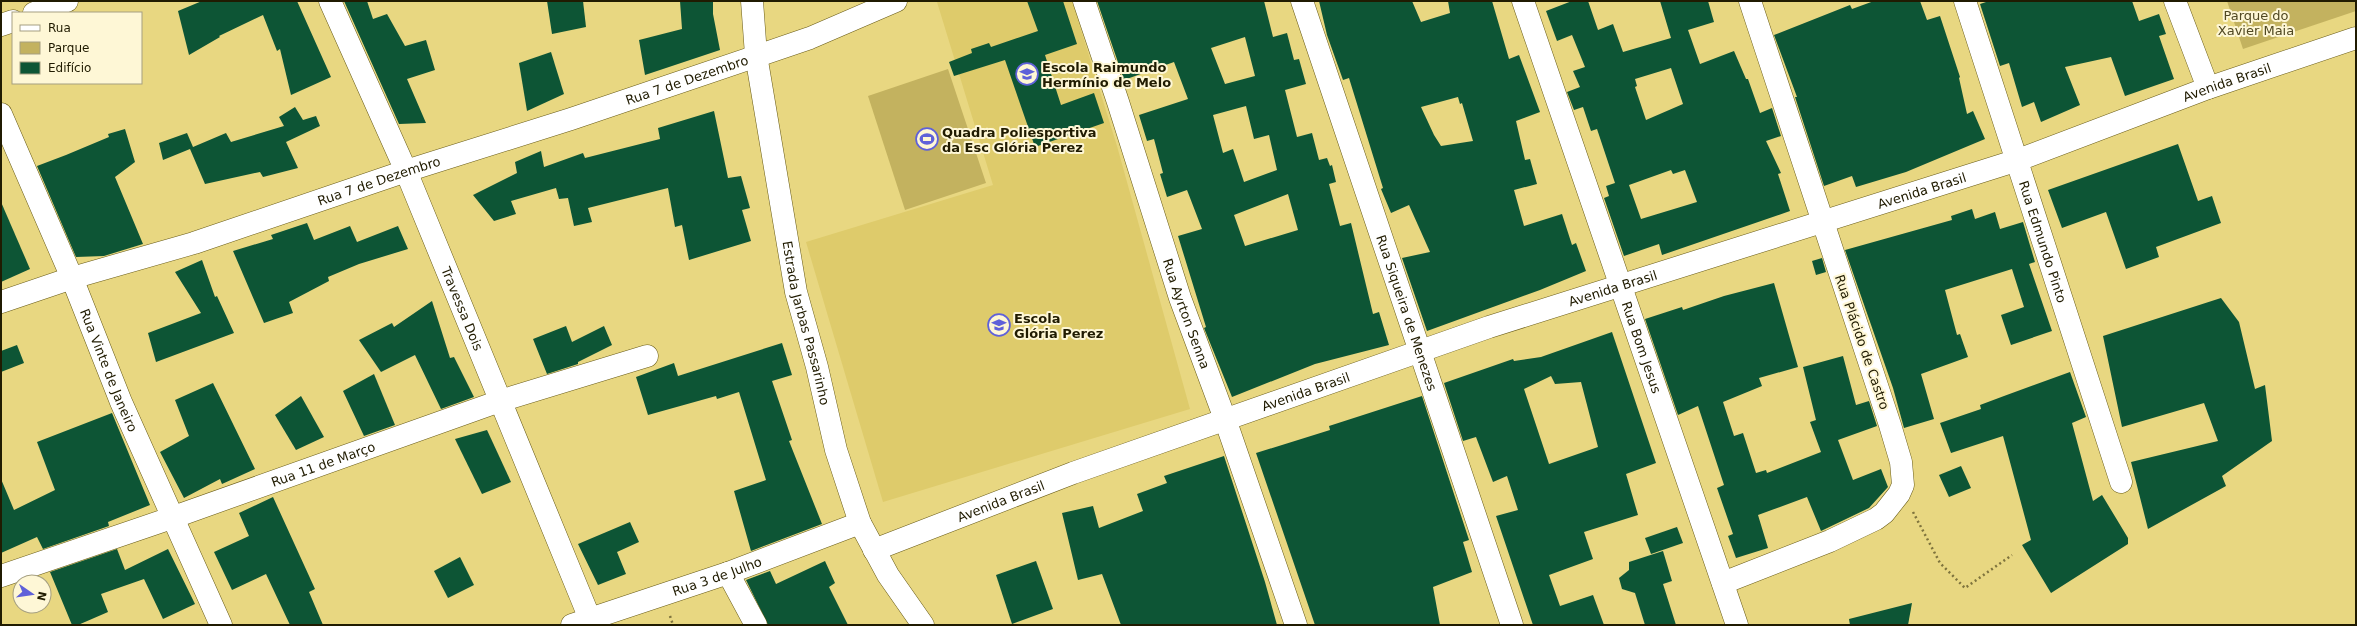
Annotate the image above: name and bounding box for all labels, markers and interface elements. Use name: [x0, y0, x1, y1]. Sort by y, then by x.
park label: Parque do Xavier Maia: [2218, 8, 2294, 38]
legend: [12, 12, 142, 84]
text: Rua: [48, 21, 71, 35]
text: Parque: [48, 41, 89, 55]
street label: Rua 7 de Dezembro: [624, 52, 750, 107]
place label: Escola Raimundo Hermínio de Melo: [1042, 60, 1171, 90]
street label: Avenida Brasil: [2181, 60, 2273, 104]
text: Edifício: [48, 61, 91, 75]
school or university icon: Escola Raimundo Hermínio de Melo: [1014, 61, 1040, 87]
place label: Quadra Poliesportiva da Esc Glória Perez: [942, 125, 1097, 155]
sports icon: Quadra Poliesportiva da Esc Glória Perez: [914, 126, 940, 152]
street label: Rua 7 de Dezembro: [316, 153, 442, 208]
street label: Avenida Brasil: [1875, 169, 1968, 211]
street label: Rua Edmundo Pinto: [2016, 179, 2070, 305]
street label: Rua Siqueira de Menezes: [1374, 233, 1440, 393]
street label: Estrada Jarbas Passarinho: [780, 240, 833, 407]
street label: Rua Ayrton Senna: [1160, 256, 1213, 371]
street label: Travessa Dois: [438, 264, 486, 353]
street label: Avenida Brasil: [1566, 267, 1659, 309]
street label: Rua Plácido de Castro: [1832, 273, 1892, 411]
street label: Rua Bom Jesus: [1619, 299, 1664, 395]
street label: Rua Vinte de Janeiro: [77, 306, 141, 434]
place label: Escola Glória Perez: [1014, 311, 1103, 341]
school or university icon: Escola Glória Perez: [986, 312, 1012, 338]
street label: Avenida Brasil: [1260, 369, 1352, 414]
street label: Rua 11 de Março: [269, 439, 377, 489]
street label: Avenida Brasil: [955, 477, 1047, 525]
street label: Rua 3 de Julho: [670, 553, 764, 599]
north arrow: [12, 574, 52, 614]
text: N: [34, 590, 49, 602]

